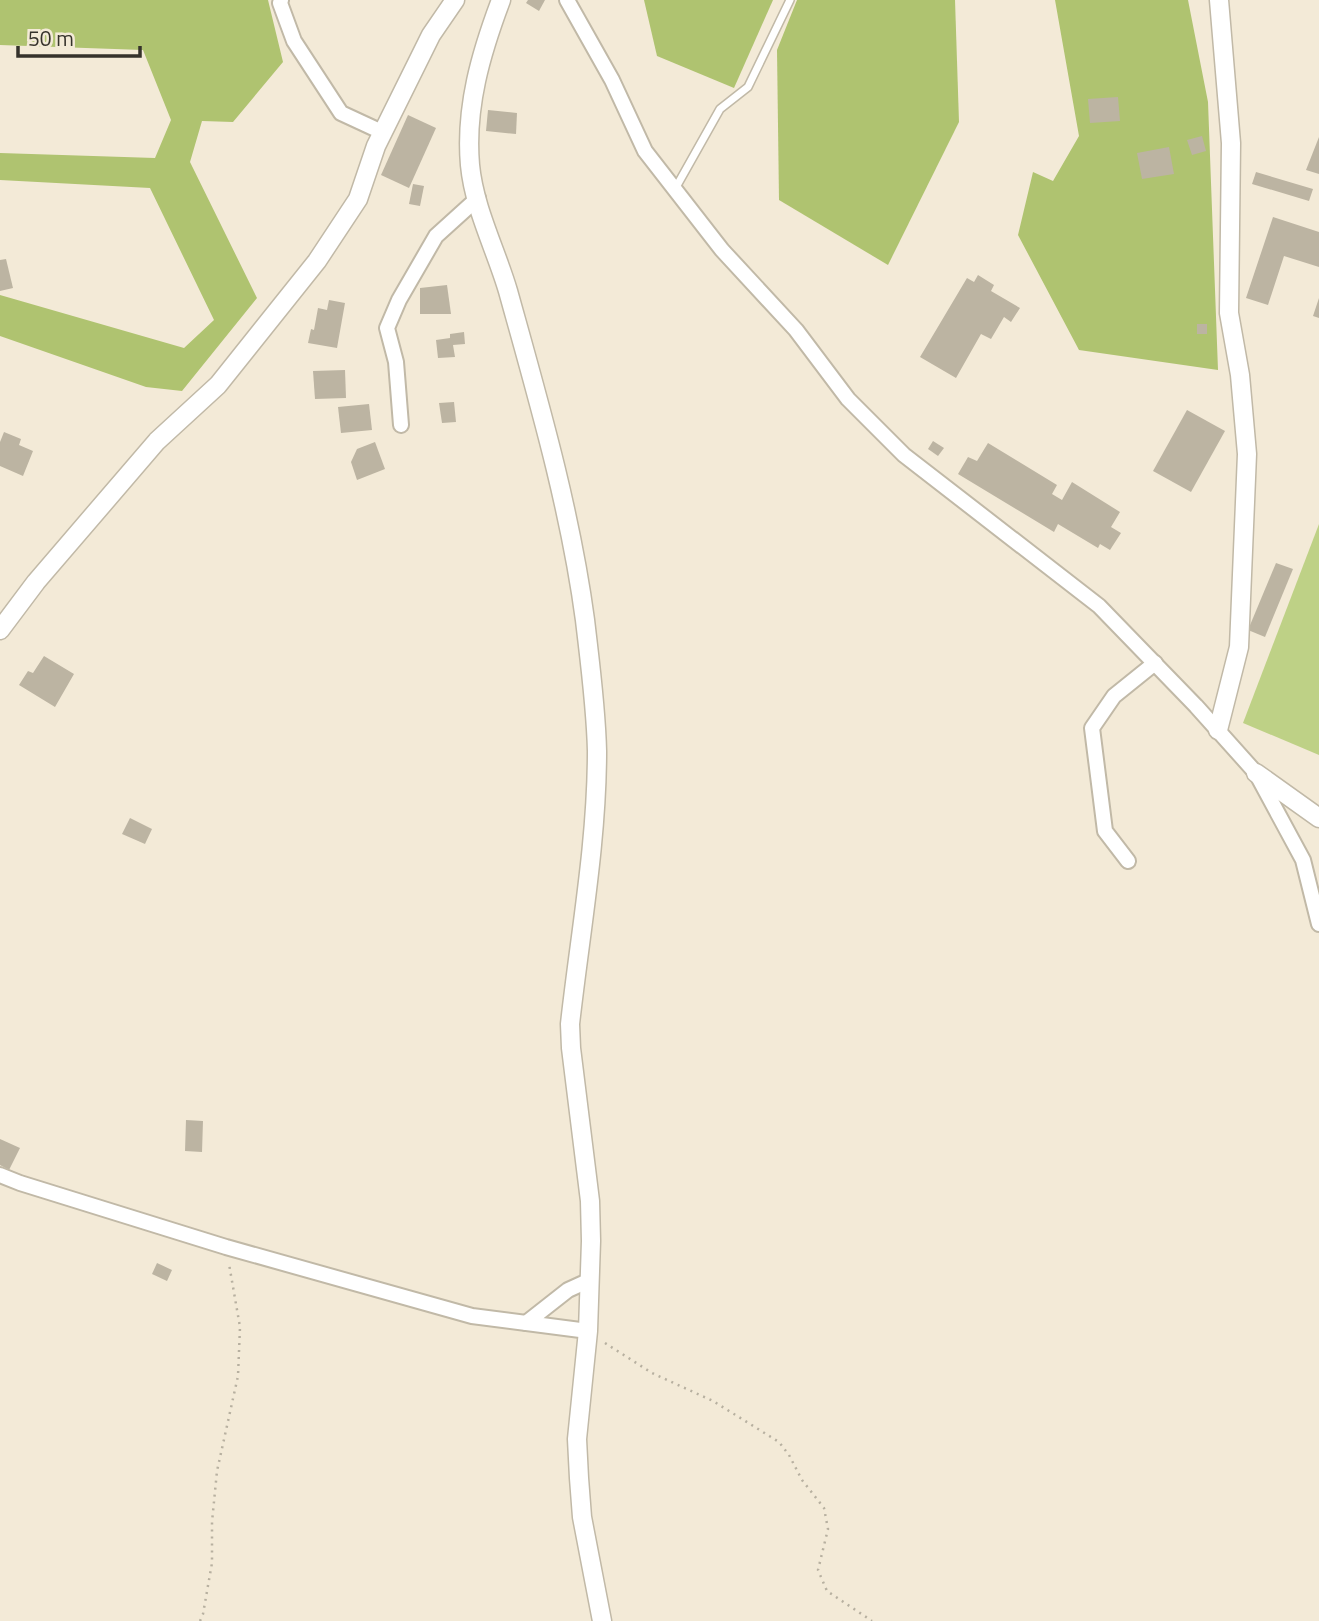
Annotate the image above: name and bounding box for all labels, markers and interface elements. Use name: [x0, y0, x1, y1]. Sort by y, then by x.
scale bar: [18, 14, 140, 58]
text: 50 m: [28, 22, 74, 54]

